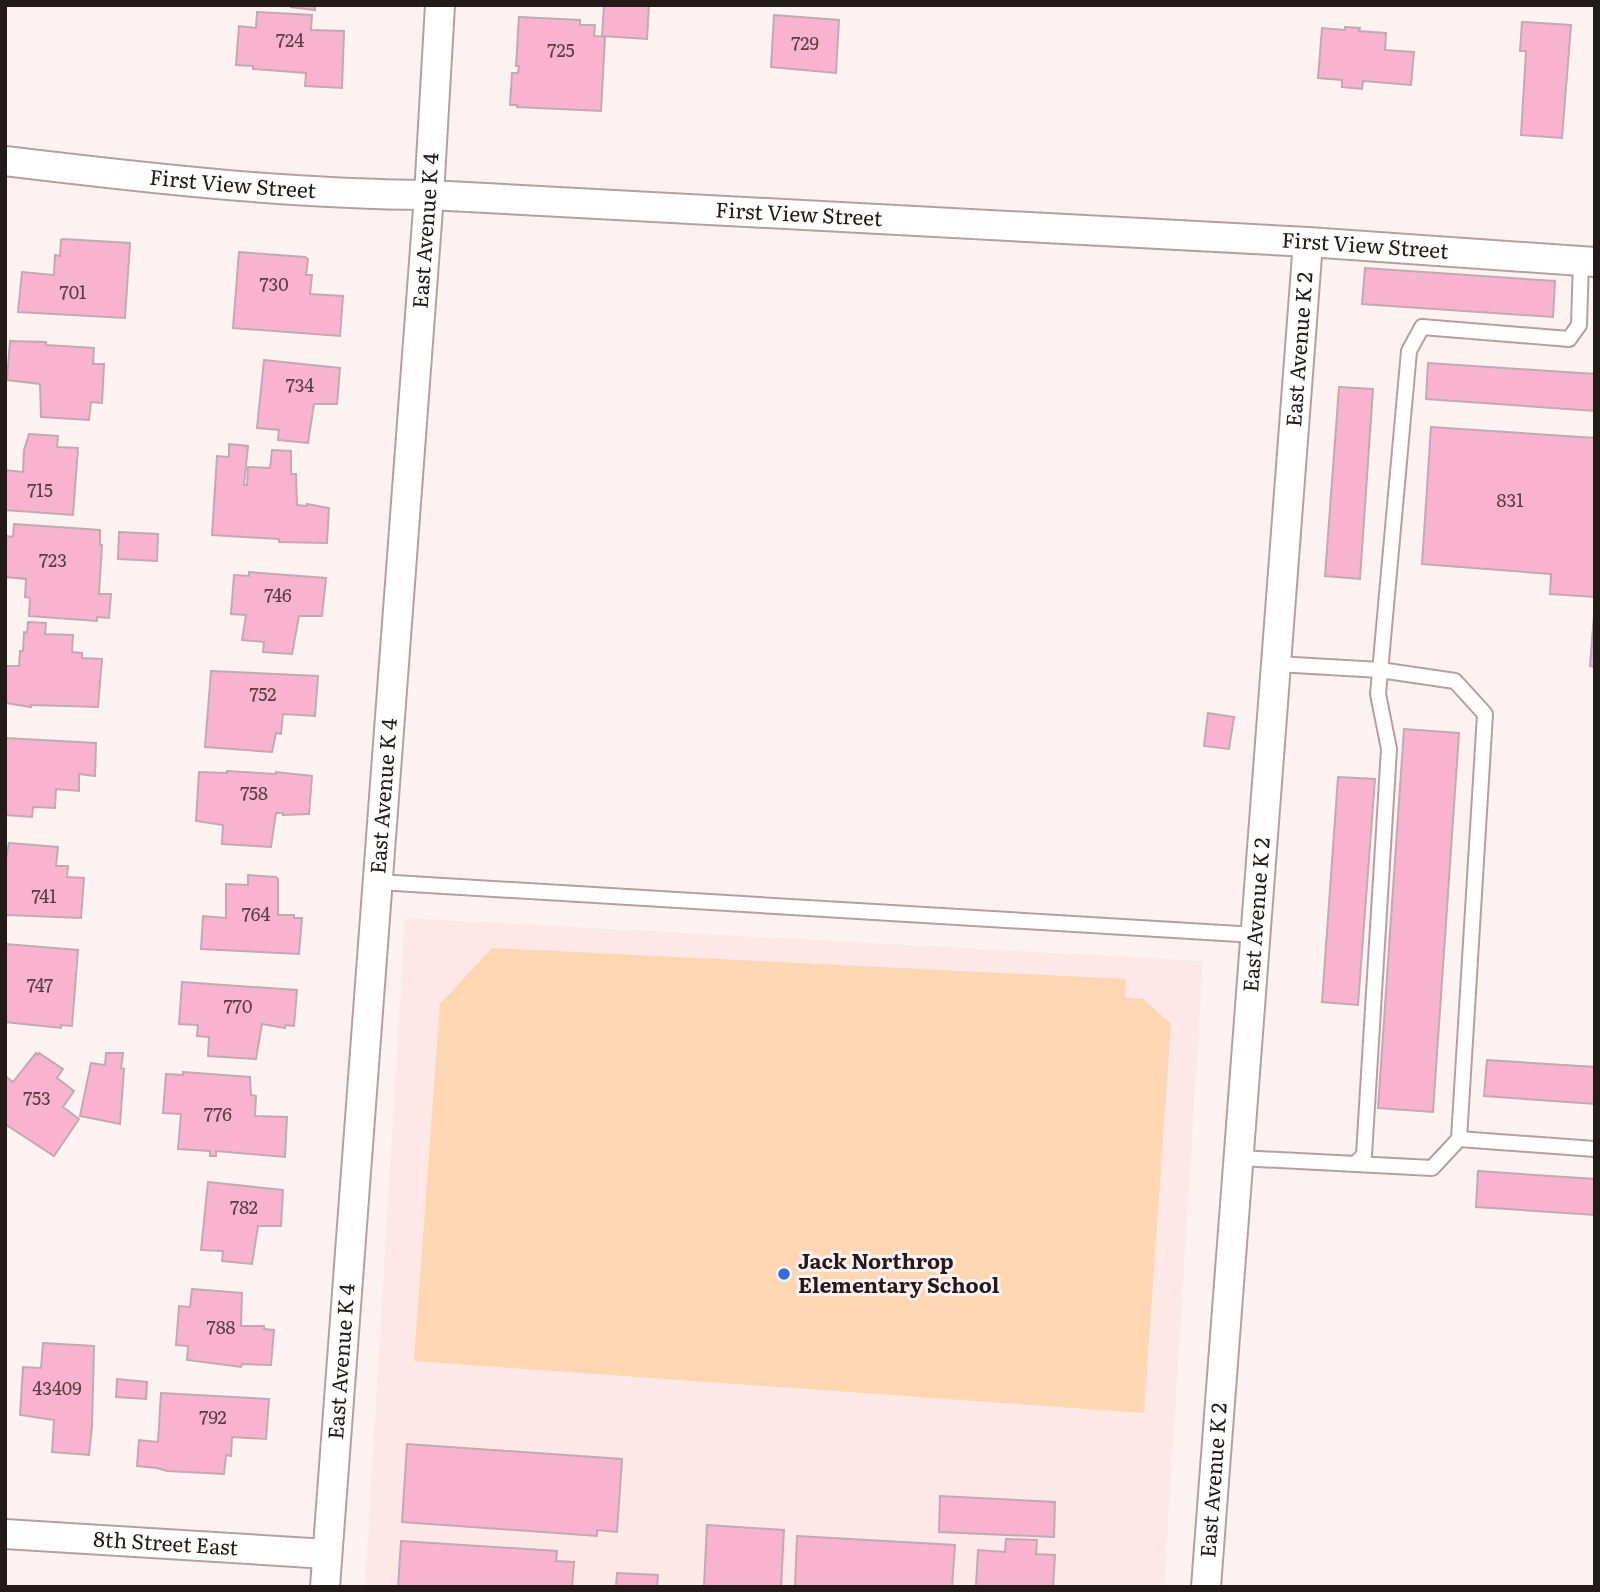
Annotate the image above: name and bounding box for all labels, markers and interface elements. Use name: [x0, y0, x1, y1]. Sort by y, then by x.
house number: 724: [276, 26, 304, 53]
house number: 729: [791, 29, 819, 56]
house number: 725: [547, 36, 575, 63]
street label: East Avenue K 4: [403, 151, 444, 310]
street label: First View Street: [148, 160, 318, 204]
street label: First View Street: [715, 192, 884, 232]
street label: First View Street: [1281, 223, 1450, 265]
house number: 730: [259, 270, 289, 297]
street label: East Avenue K 2: [1276, 271, 1319, 428]
house number: 701: [60, 278, 86, 305]
house number: 734: [286, 371, 314, 398]
house number: 715: [27, 476, 53, 503]
house number: 831: [1497, 486, 1524, 513]
house number: 723: [39, 546, 67, 573]
house number: 746: [264, 581, 292, 608]
house number: 752: [250, 680, 276, 707]
street label: East Avenue K 4: [360, 717, 403, 875]
house number: 758: [240, 779, 268, 806]
street label: East Avenue K 2: [1233, 836, 1276, 993]
house number: 741: [31, 882, 57, 909]
house number: 764: [242, 900, 270, 927]
house number: 747: [27, 971, 53, 998]
house number: 770: [224, 992, 252, 1019]
house number: 753: [23, 1084, 51, 1111]
house number: 776: [204, 1100, 232, 1127]
house number: 782: [230, 1193, 258, 1220]
place label: Jack Northrop Elementary School: [798, 1244, 1000, 1299]
marker: Jack Northrop Elementary School: [776, 1266, 792, 1282]
street label: East Avenue K 4: [318, 1282, 361, 1440]
house number: 788: [207, 1313, 236, 1340]
house number: 43409: [32, 1374, 82, 1401]
street label: East Avenue K 2: [1190, 1402, 1233, 1559]
house number: 792: [199, 1403, 227, 1430]
street label: 8th Street East: [93, 1522, 240, 1561]

